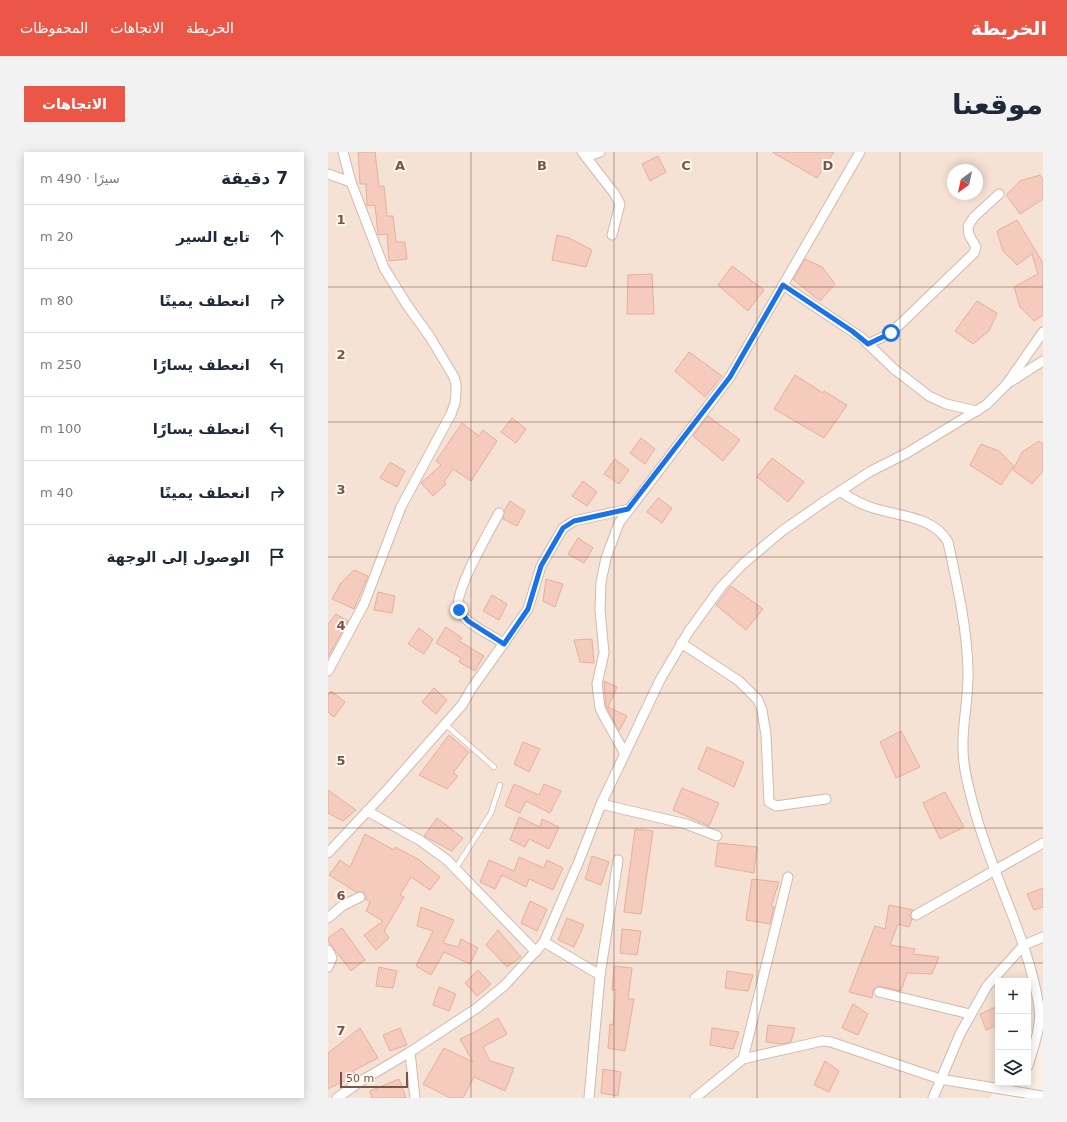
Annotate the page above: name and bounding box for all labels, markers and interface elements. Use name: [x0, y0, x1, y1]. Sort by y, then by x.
text: الخريطة: [971, 17, 1047, 39]
text: المحفوظات: [20, 20, 88, 36]
text: الاتجاهات: [110, 20, 164, 36]
text: الخريطة: [186, 20, 234, 36]
button: الاتجاهات: [24, 86, 125, 122]
text: موقعنا: [952, 88, 1043, 121]
text: A: [395, 158, 405, 173]
text: B: [537, 158, 547, 173]
text: C: [681, 158, 691, 173]
text: D: [823, 158, 834, 173]
north arrow: [947, 164, 983, 200]
text: 7 دقيقة: [221, 168, 288, 188]
text: سيرًا · 490 m: [40, 171, 120, 186]
text: 1: [336, 212, 346, 227]
icon: ahead: [266, 226, 288, 248]
text: تابع السير: [176, 228, 250, 246]
text: 20 m: [40, 229, 73, 244]
icon: right: [266, 290, 288, 312]
text: انعطف يمينًا: [159, 292, 250, 310]
text: 80 m: [40, 293, 73, 308]
route start: [882, 324, 900, 342]
text: 2: [336, 347, 346, 362]
icon: left: [266, 354, 288, 376]
text: انعطف يسارًا: [153, 356, 250, 374]
text: 250 m: [40, 357, 82, 372]
icon: left: [266, 418, 288, 440]
text: انعطف يسارًا: [153, 420, 250, 438]
text: 100 m: [40, 421, 82, 436]
icon: right: [266, 482, 288, 504]
text: 3: [336, 482, 346, 497]
text: انعطف يمينًا: [159, 484, 250, 502]
text: 40 m: [40, 485, 73, 500]
icon: arrive: [266, 546, 288, 568]
text: الوصول إلى الوجهة: [107, 548, 250, 566]
route end: [450, 601, 468, 619]
text: 4: [336, 618, 346, 633]
text: 5: [336, 753, 346, 768]
text: 6: [336, 888, 346, 903]
map controls: [995, 978, 1031, 1086]
button: +: [995, 978, 1031, 1014]
button: −: [995, 1014, 1031, 1050]
text: 7: [336, 1023, 346, 1038]
button: layers: [995, 1050, 1031, 1086]
scale bar: [340, 1070, 408, 1089]
text: 50 m: [346, 1072, 374, 1085]

